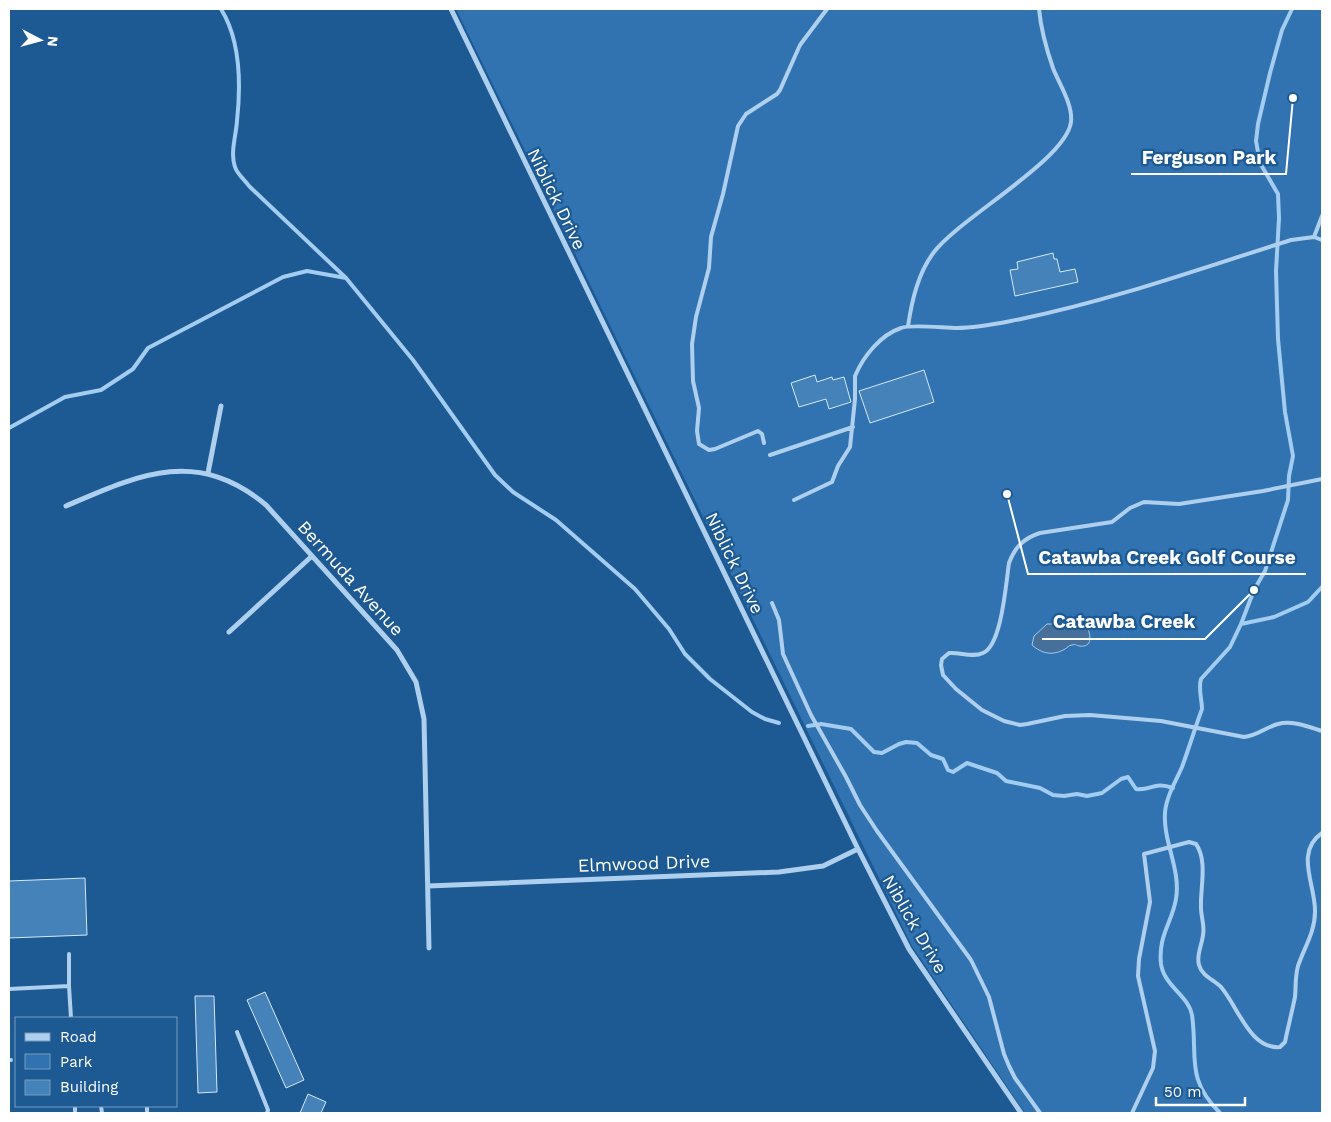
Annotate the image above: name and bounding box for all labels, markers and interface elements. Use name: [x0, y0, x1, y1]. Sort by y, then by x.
north arrow: [15, 15, 65, 65]
text: N: [44, 35, 61, 47]
callout: Ferguson Park: [1131, 140, 1286, 174]
street label: Niblick Drive: [523, 145, 591, 253]
text: Ferguson Park: [1142, 146, 1276, 169]
street label: Niblick Drive: [701, 509, 769, 617]
street label: Bermuda Avenue: [294, 516, 408, 640]
callout: Catawba Creek Golf Course: [1028, 540, 1306, 574]
text: Catawba Creek Golf Course: [1038, 546, 1296, 569]
callout: Catawba Creek: [1042, 605, 1205, 639]
text: Catawba Creek: [1053, 610, 1196, 633]
street label: Elmwood Drive: [577, 850, 711, 876]
street label: Niblick Drive: [878, 871, 952, 977]
legend: [15, 1017, 178, 1107]
text: Road: [60, 1028, 97, 1046]
text: Park: [60, 1053, 93, 1071]
scale bar: [1156, 1074, 1245, 1106]
text: Building: [60, 1078, 118, 1096]
text: 50 m: [1164, 1083, 1201, 1101]

